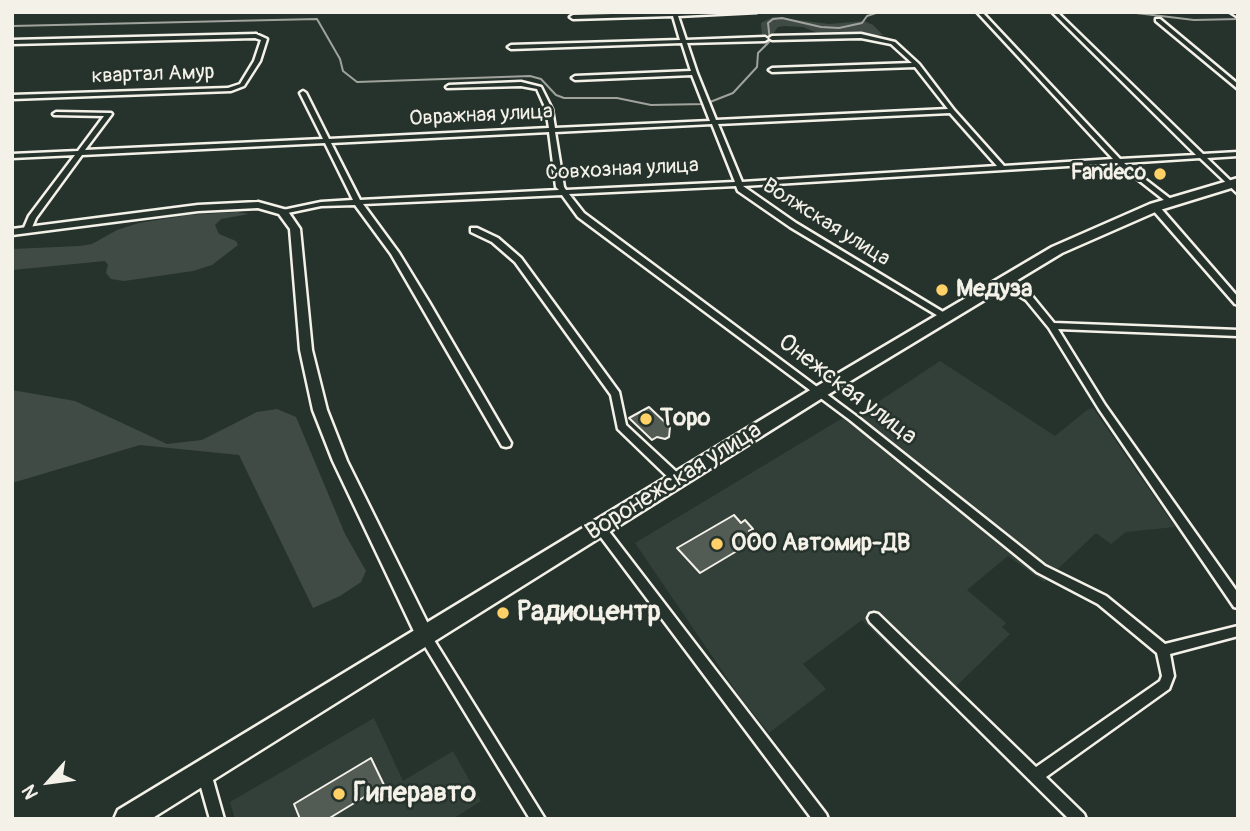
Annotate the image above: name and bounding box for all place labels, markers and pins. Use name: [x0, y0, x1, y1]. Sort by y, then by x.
place label: Fandeco: [1071, 161, 1146, 187]
marker: Fandeco: [1152, 166, 1168, 182]
place label: Медуза: [956, 276, 1032, 304]
marker: Медуза: [934, 282, 950, 298]
place label: Торо: [660, 405, 710, 433]
marker: Торо: [638, 411, 654, 427]
place label: ООО Автомир-ДВ: [731, 530, 910, 558]
marker: ООО Автомир-ДВ: [709, 536, 725, 552]
place label: Радиоцентр: [517, 596, 661, 630]
marker: Радиоцентр: [495, 605, 511, 621]
place label: Гиперавто: [353, 777, 476, 811]
marker: Гиперавто: [331, 786, 347, 802]

